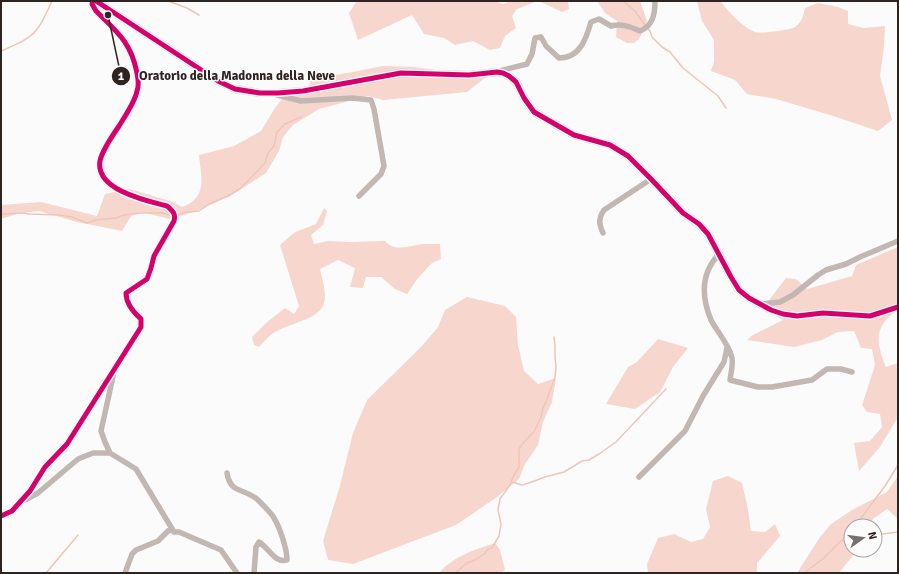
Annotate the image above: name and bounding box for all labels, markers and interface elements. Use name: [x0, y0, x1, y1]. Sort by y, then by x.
callout: Oratorio della Madonna della Neve: [111, 63, 343, 88]
text: Oratorio della Madonna della Neve: [139, 68, 335, 84]
text: 1: [118, 69, 125, 84]
north arrow: [843, 518, 883, 558]
text: N: [865, 530, 879, 541]

